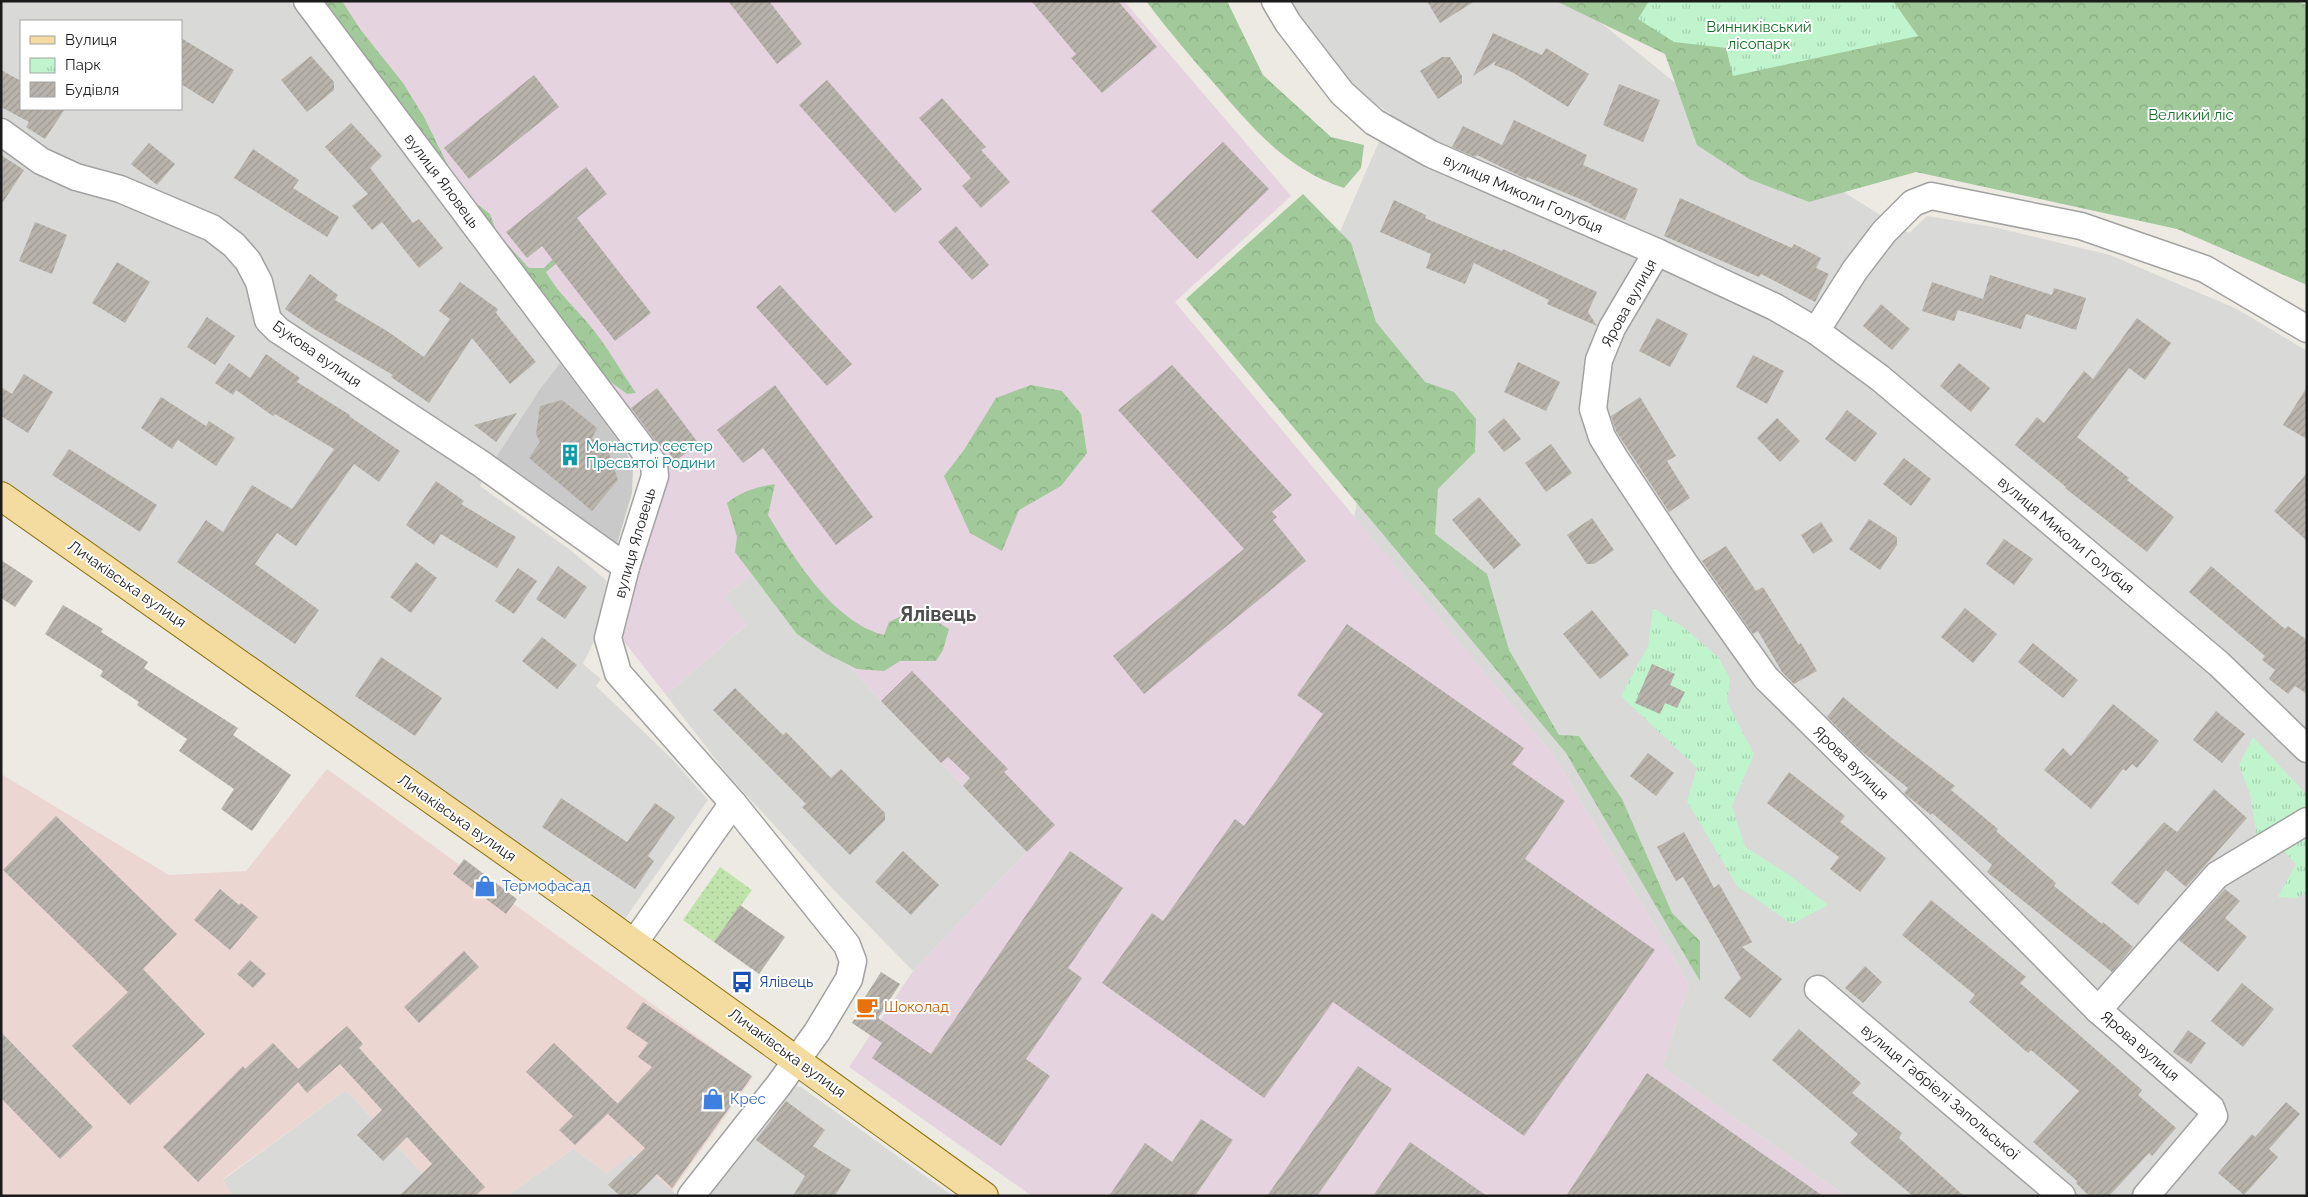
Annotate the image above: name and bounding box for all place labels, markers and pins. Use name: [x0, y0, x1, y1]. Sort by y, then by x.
place label: Монастир сестер Пресвятої Родини: [586, 437, 716, 472]
building icon: Монастир сестер Пресвятої Родини: [557, 442, 583, 468]
shop icon: Термофасад: [472, 873, 498, 899]
place label: Термофасад: [502, 877, 591, 895]
bus stop icon: Ялівець: [729, 969, 755, 995]
place label: Ялівець: [759, 973, 813, 991]
cafe icon: Шоколад: [854, 994, 880, 1020]
place label: Шоколад: [884, 998, 949, 1016]
shop icon: Крес: [700, 1086, 726, 1112]
place label: Крес: [730, 1090, 766, 1108]

